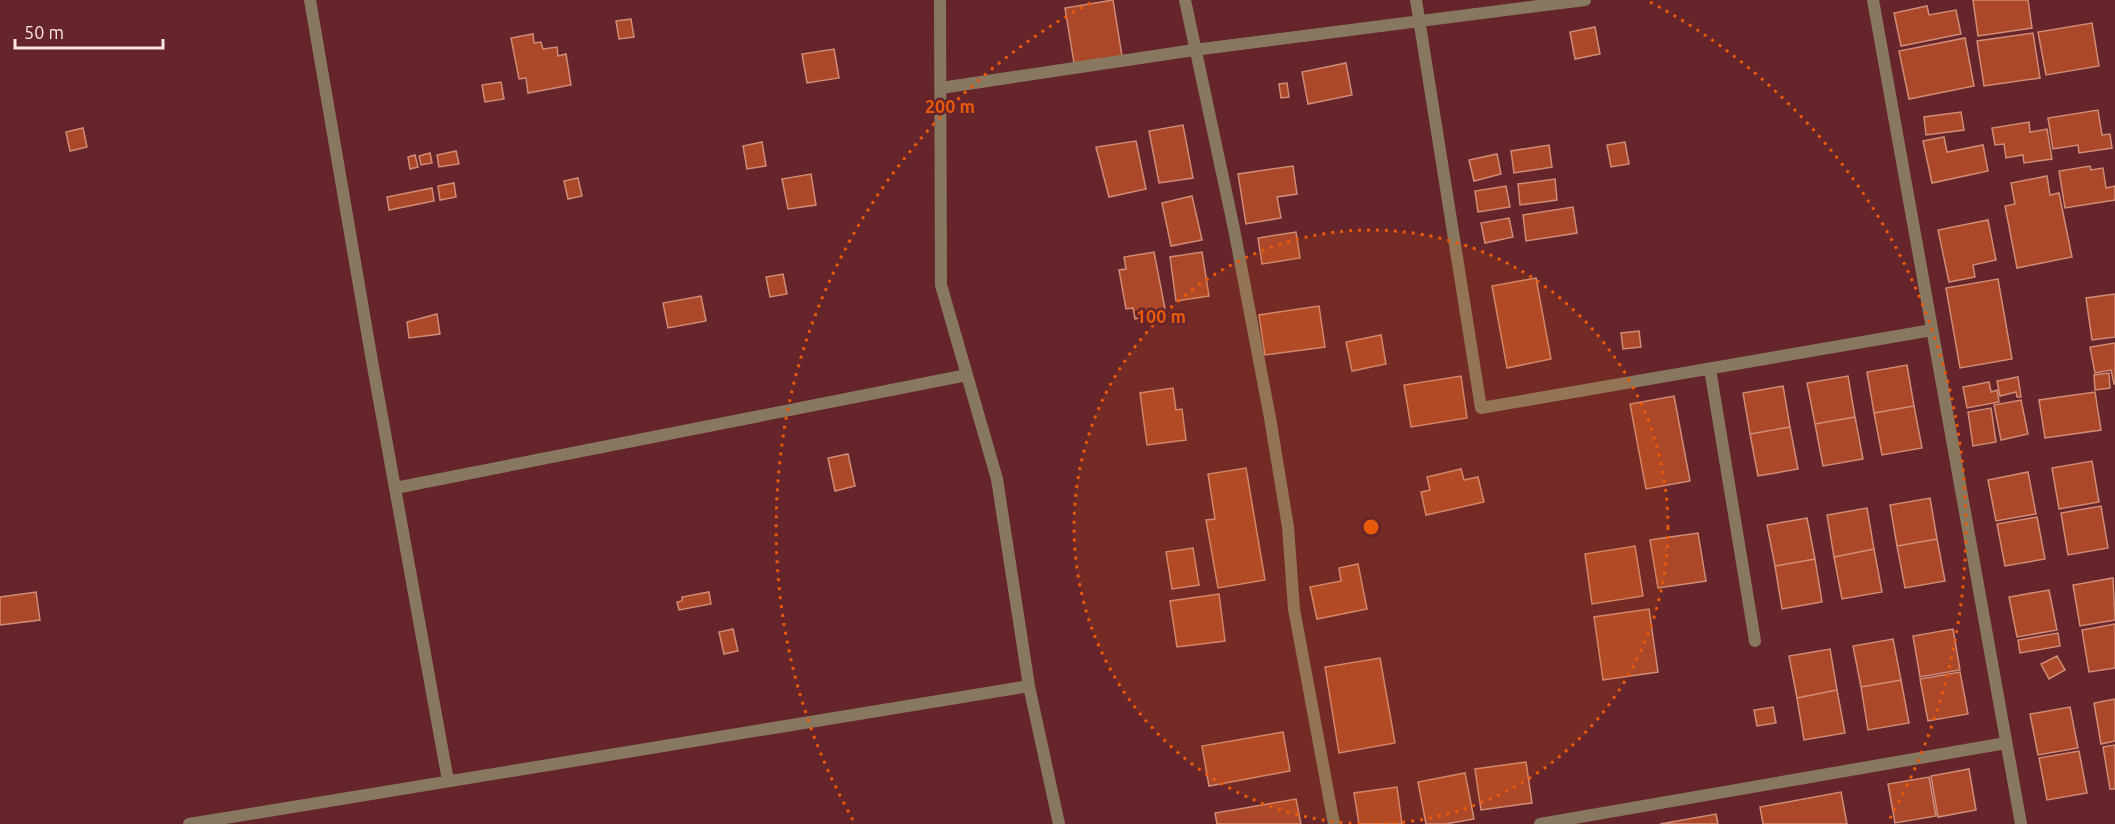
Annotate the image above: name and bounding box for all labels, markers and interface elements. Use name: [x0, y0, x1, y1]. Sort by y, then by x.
scale bar: [15, 12, 164, 50]
text: 50 m: [24, 22, 64, 42]
text: 200 m: [925, 96, 975, 116]
text: 100 m: [1136, 306, 1186, 326]
centre of rings: [1361, 517, 1381, 537]

